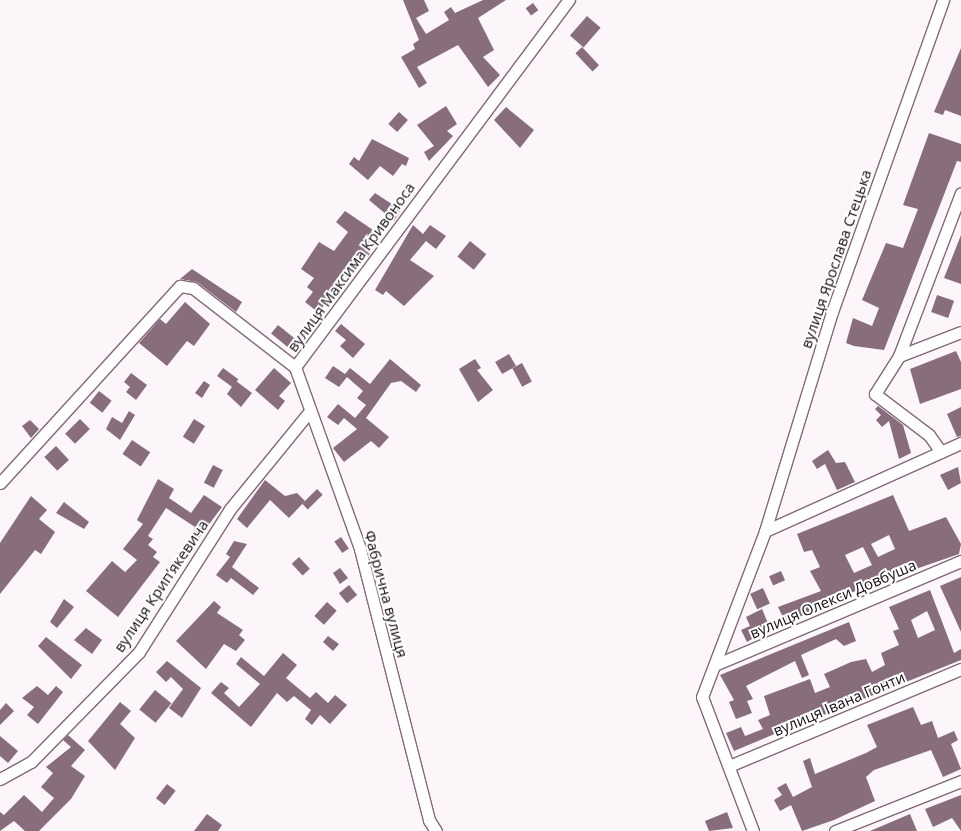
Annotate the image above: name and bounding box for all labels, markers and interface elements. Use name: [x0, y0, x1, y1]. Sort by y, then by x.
street label: вулиця Ярослава Стецька: [797, 167, 875, 351]
street label: вулиця Максима Кривоноса: [283, 179, 419, 355]
street label: вулиця Крипʼякевича: [110, 516, 212, 656]
street label: Фабрична вулиця: [360, 529, 412, 659]
street label: вулиця Олекси Довбуша: [747, 556, 919, 642]
street label: вулиця Івана Гонти: [770, 668, 908, 740]

